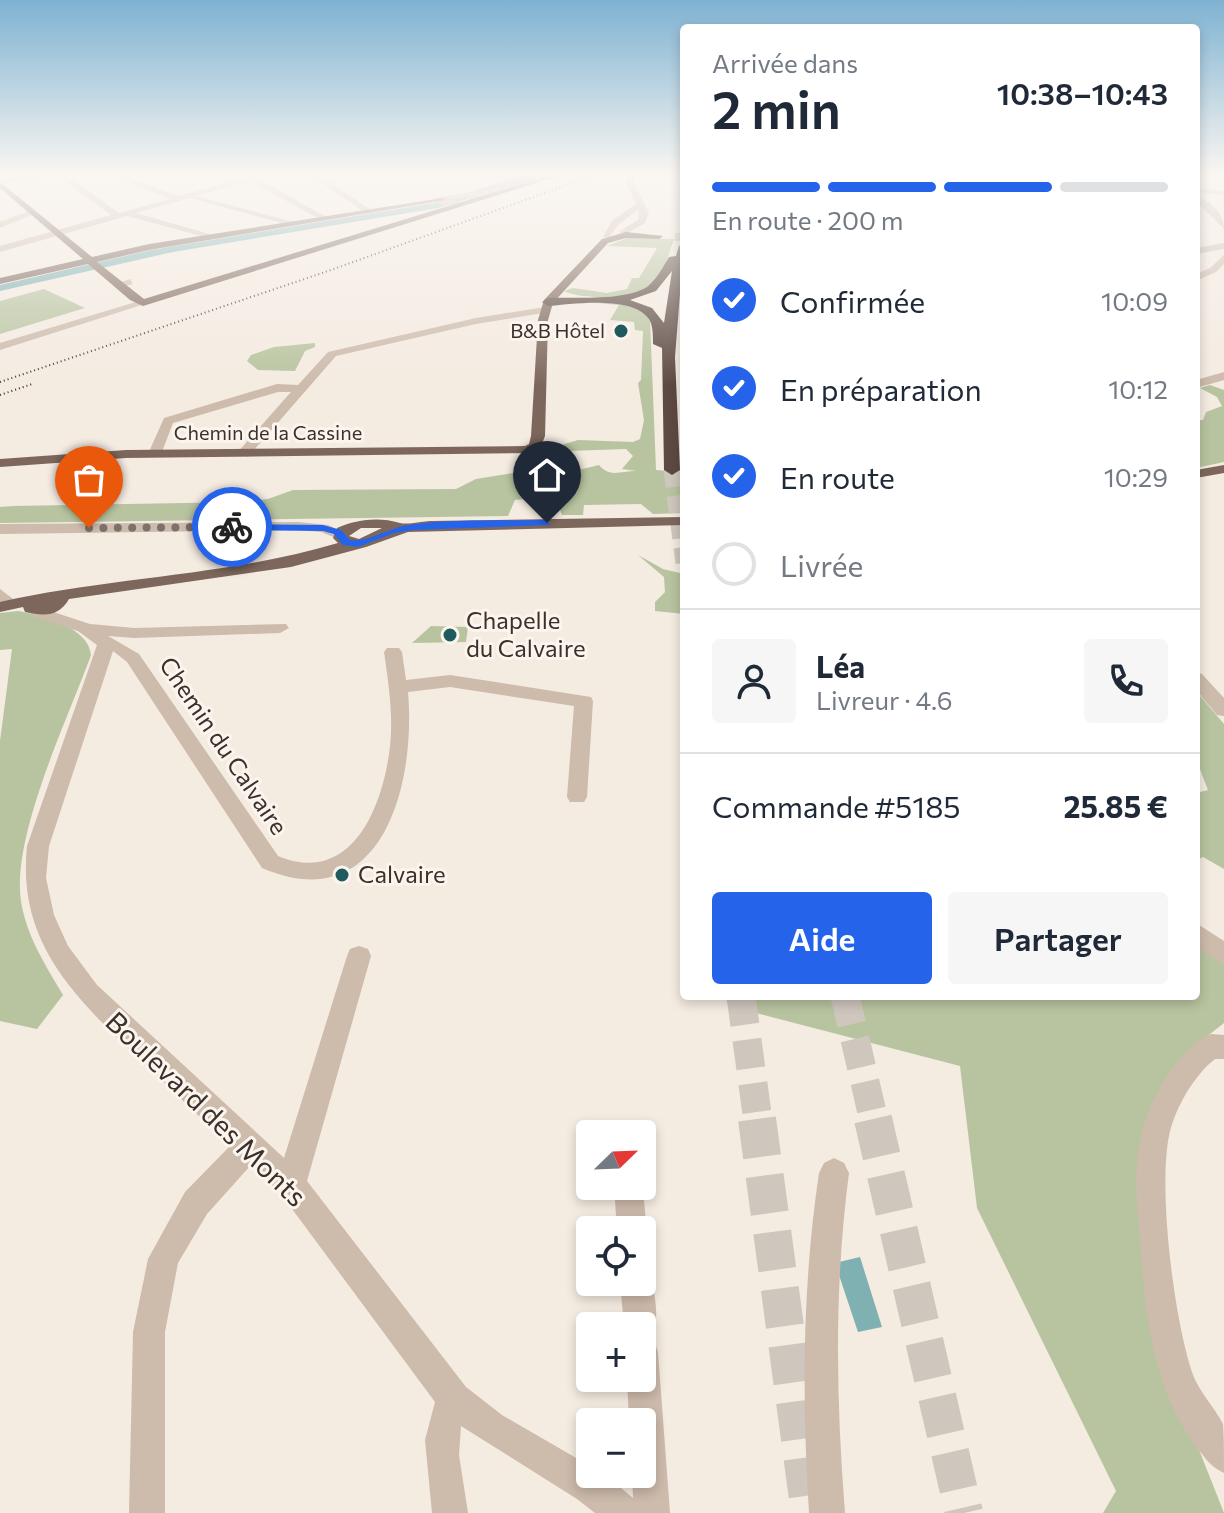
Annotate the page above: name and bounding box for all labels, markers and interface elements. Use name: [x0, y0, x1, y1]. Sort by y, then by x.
text: Arrivée dans: [712, 47, 858, 78]
text: 10:38–10:43: [997, 74, 1168, 111]
text: 2 min: [712, 76, 841, 140]
text: En route · 200 m: [712, 204, 904, 235]
icon: check: [712, 278, 756, 322]
text: Confirmée: [780, 282, 925, 319]
text: 10:09: [1101, 285, 1168, 316]
place label: B&B Hôtel: [510, 318, 605, 342]
marker: B&B Hôtel: [612, 322, 630, 340]
icon: check: [712, 366, 756, 410]
text: En préparation: [780, 370, 982, 407]
text: 10:12: [1108, 373, 1168, 404]
street label: Chemin de la Cassine: [174, 420, 362, 444]
pin: [513, 441, 581, 523]
pin: [55, 446, 123, 528]
icon: home: [525, 453, 569, 497]
icon: check: [712, 454, 756, 498]
icon: bag: [67, 458, 111, 502]
text: En route: [780, 458, 895, 495]
text: 10:29: [1104, 461, 1168, 492]
courier: [192, 487, 272, 567]
icon: bike: [210, 505, 254, 549]
text: Livrée: [780, 546, 863, 583]
place label: Chapelle du Calvaire: [466, 605, 586, 662]
marker: Chapelle du Calvaire: [441, 626, 459, 644]
button: person: [712, 639, 796, 723]
button: phone: [1084, 639, 1168, 723]
text: Léa: [816, 647, 865, 684]
street label: Chemin du Calvaire: [154, 651, 294, 839]
text: Livreur · 4.6: [816, 684, 952, 715]
text: Commande #5185: [712, 787, 961, 824]
text: 25.85 €: [1063, 787, 1168, 824]
place label: Calvaire: [358, 859, 446, 888]
marker: Calvaire: [333, 866, 351, 884]
button: Aide: [712, 892, 932, 984]
button: Partager: [948, 892, 1168, 984]
street label: Boulevard des Monts: [99, 1004, 314, 1213]
north arrow: [576, 1120, 656, 1200]
map controls: [576, 1120, 656, 1488]
button: locate: [576, 1216, 656, 1296]
button: +: [576, 1312, 656, 1392]
button: −: [576, 1408, 656, 1488]

